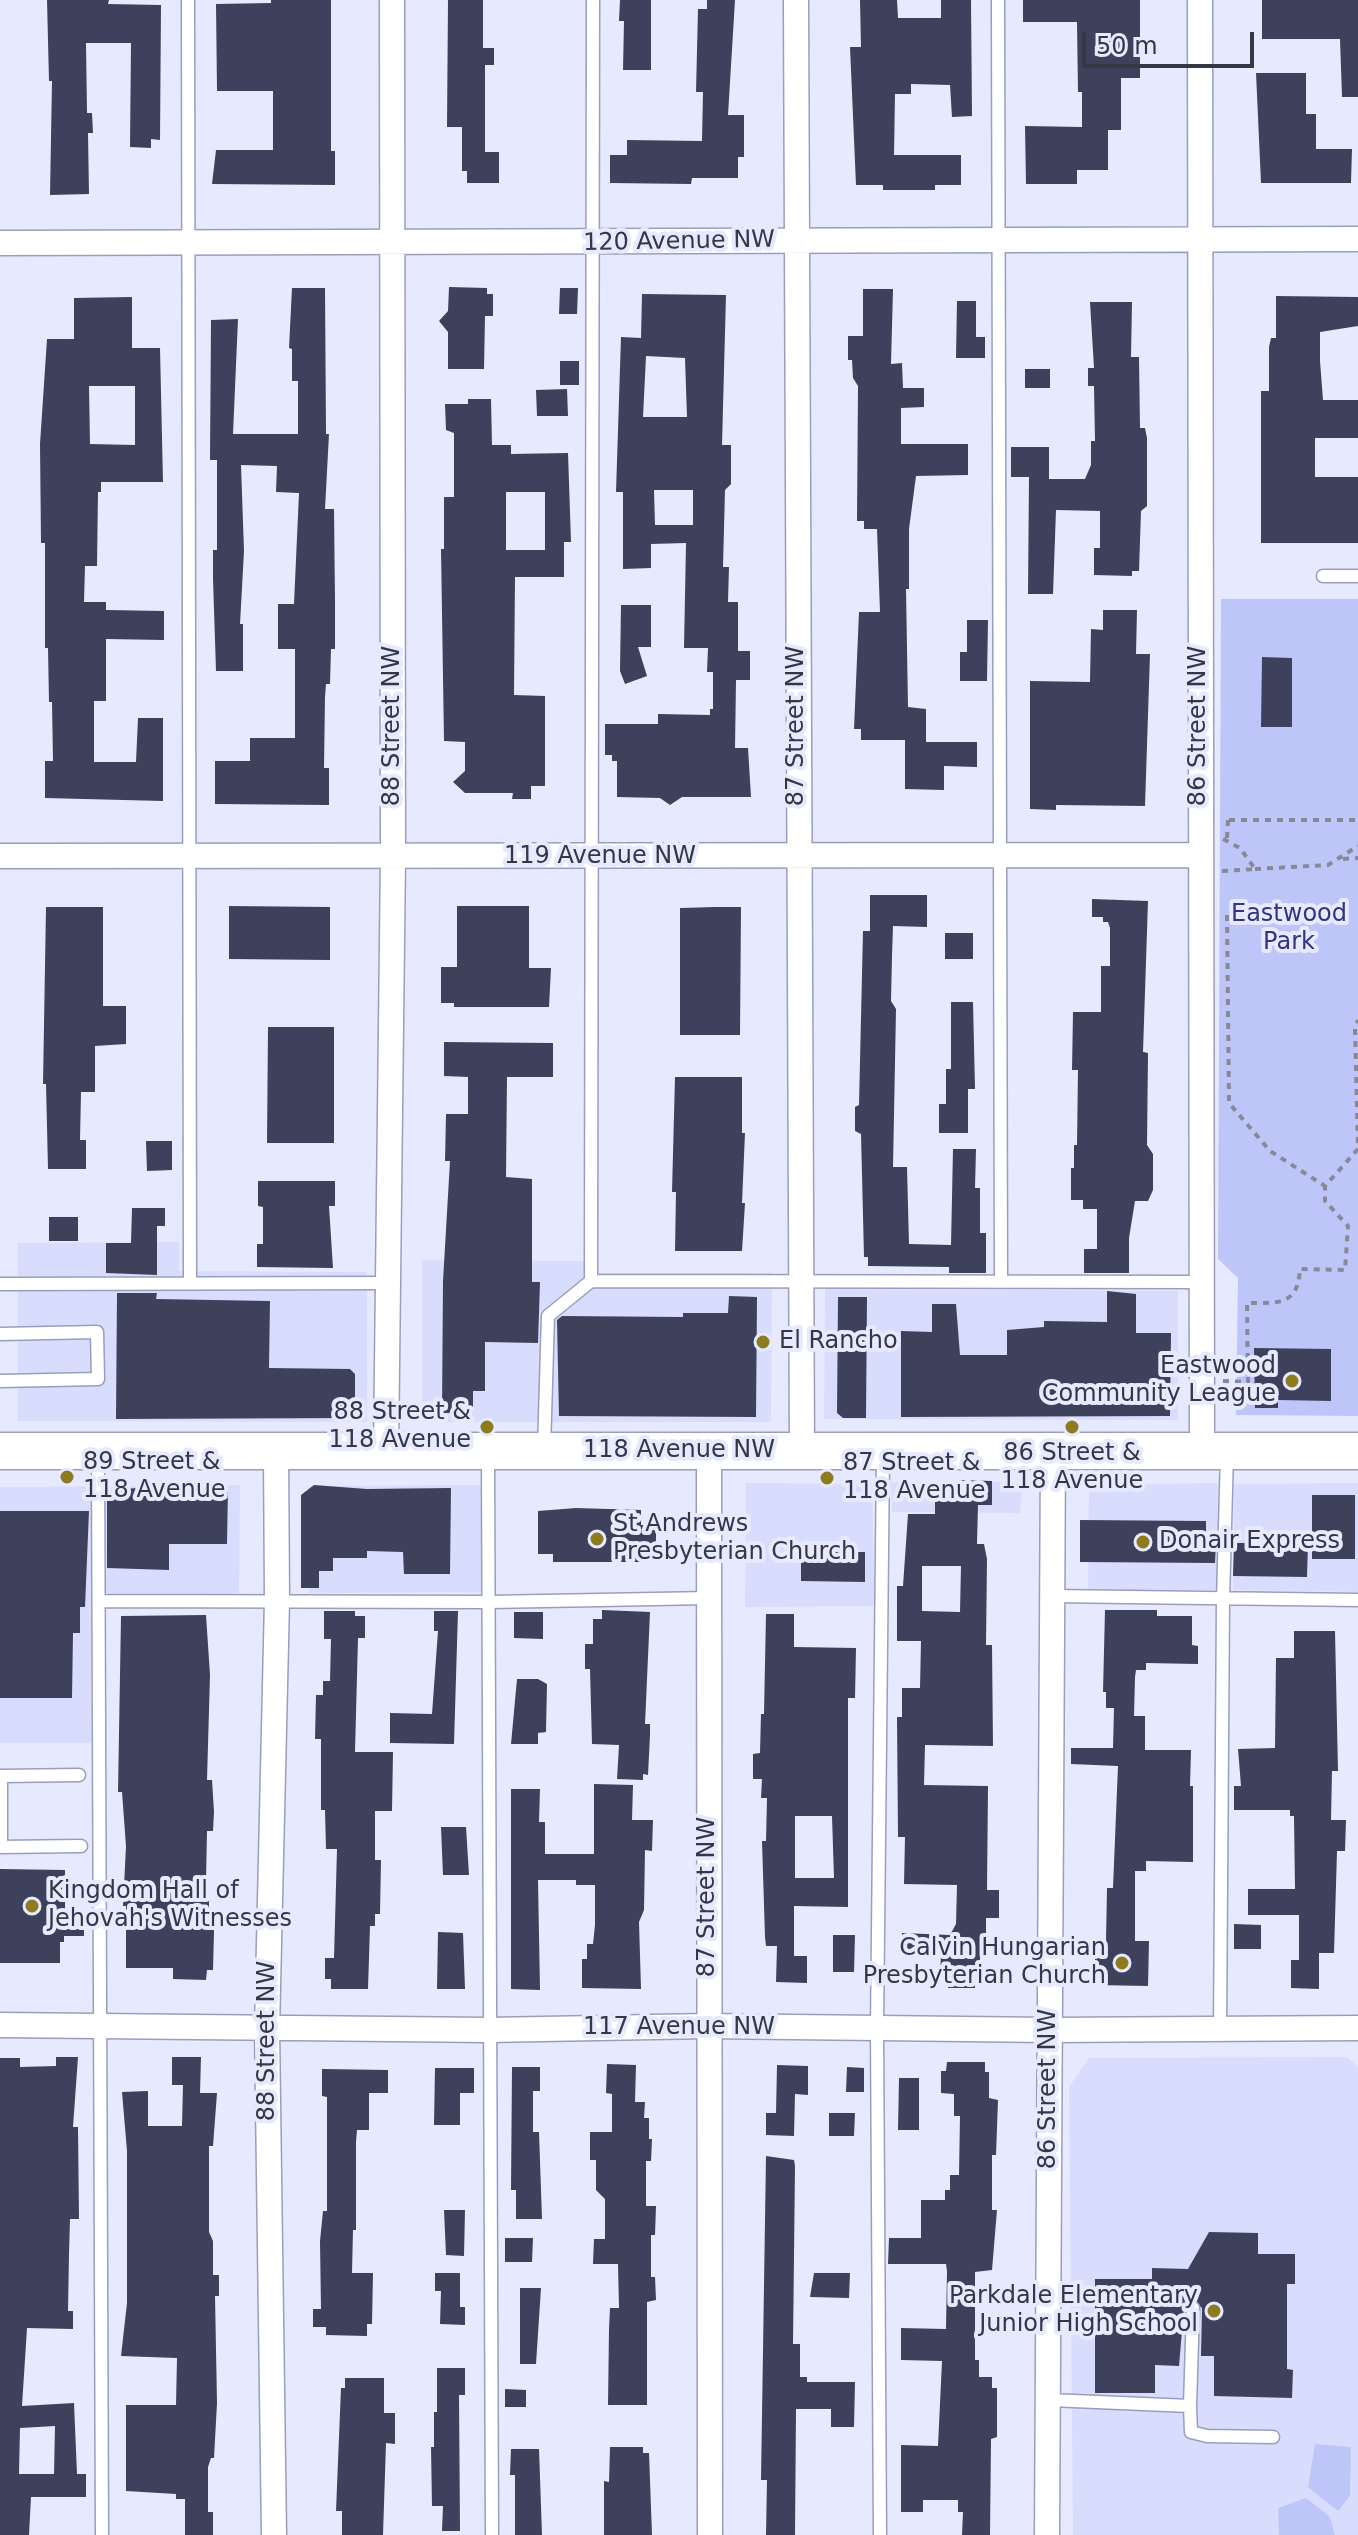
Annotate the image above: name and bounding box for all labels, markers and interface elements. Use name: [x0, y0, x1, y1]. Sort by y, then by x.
scale bar: [1086, 16, 1258, 66]
text: 50 m: [1096, 32, 1158, 60]
street label: 120 Avenue NW: [583, 226, 775, 258]
street label: 88 Street NW: [379, 646, 407, 806]
street label: 87 Street NW: [783, 646, 811, 806]
street label: 86 Street NW: [1185, 646, 1213, 806]
street label: 119 Avenue NW: [504, 843, 696, 871]
park label: Eastwood Park: [1231, 901, 1347, 957]
place label: El Rancho: [779, 1328, 898, 1356]
marker: El Rancho: [754, 1333, 772, 1351]
place label: Eastwood Community League: [1042, 1353, 1276, 1409]
marker: Eastwood Community League: [1283, 1372, 1301, 1390]
place label: 88 Street & 118 Avenue: [328, 1399, 471, 1455]
marker: 88 Street & 118 Avenue: [478, 1418, 496, 1436]
marker: 86 Street & 118 Avenue: [1063, 1418, 1081, 1436]
street label: 118 Avenue NW: [583, 1437, 775, 1465]
place label: 86 Street & 118 Avenue: [1001, 1440, 1143, 1496]
place label: 89 Street & 118 Avenue: [83, 1449, 226, 1505]
place label: 87 Street & 118 Avenue: [843, 1450, 986, 1506]
marker: 89 Street & 118 Avenue: [58, 1468, 76, 1486]
marker: 87 Street & 118 Avenue: [818, 1469, 836, 1487]
place label: St Andrews Presbyterian Church: [613, 1511, 856, 1567]
place label: Donair Express: [1159, 1528, 1340, 1556]
marker: St Andrews Presbyterian Church: [588, 1530, 606, 1548]
marker: Donair Express: [1134, 1533, 1152, 1551]
street label: 87 Street NW: [694, 1817, 722, 1977]
place label: Kingdom Hall of Jehovah's Witnesses: [48, 1878, 292, 1934]
marker: Kingdom Hall of Jehovah's Witnesses: [23, 1897, 41, 1915]
place label: Calvin Hungarian Presbyterian Church: [863, 1935, 1106, 1991]
marker: Calvin Hungarian Presbyterian Church: [1113, 1954, 1131, 1972]
street label: 88 Street NW: [254, 1961, 282, 2121]
street label: 86 Street NW: [1035, 2009, 1063, 2169]
street label: 117 Avenue NW: [583, 2014, 775, 2042]
place label: Parkdale Elementary Junior High School: [949, 2283, 1198, 2339]
marker: Parkdale Elementary Junior High School: [1205, 2302, 1223, 2320]

